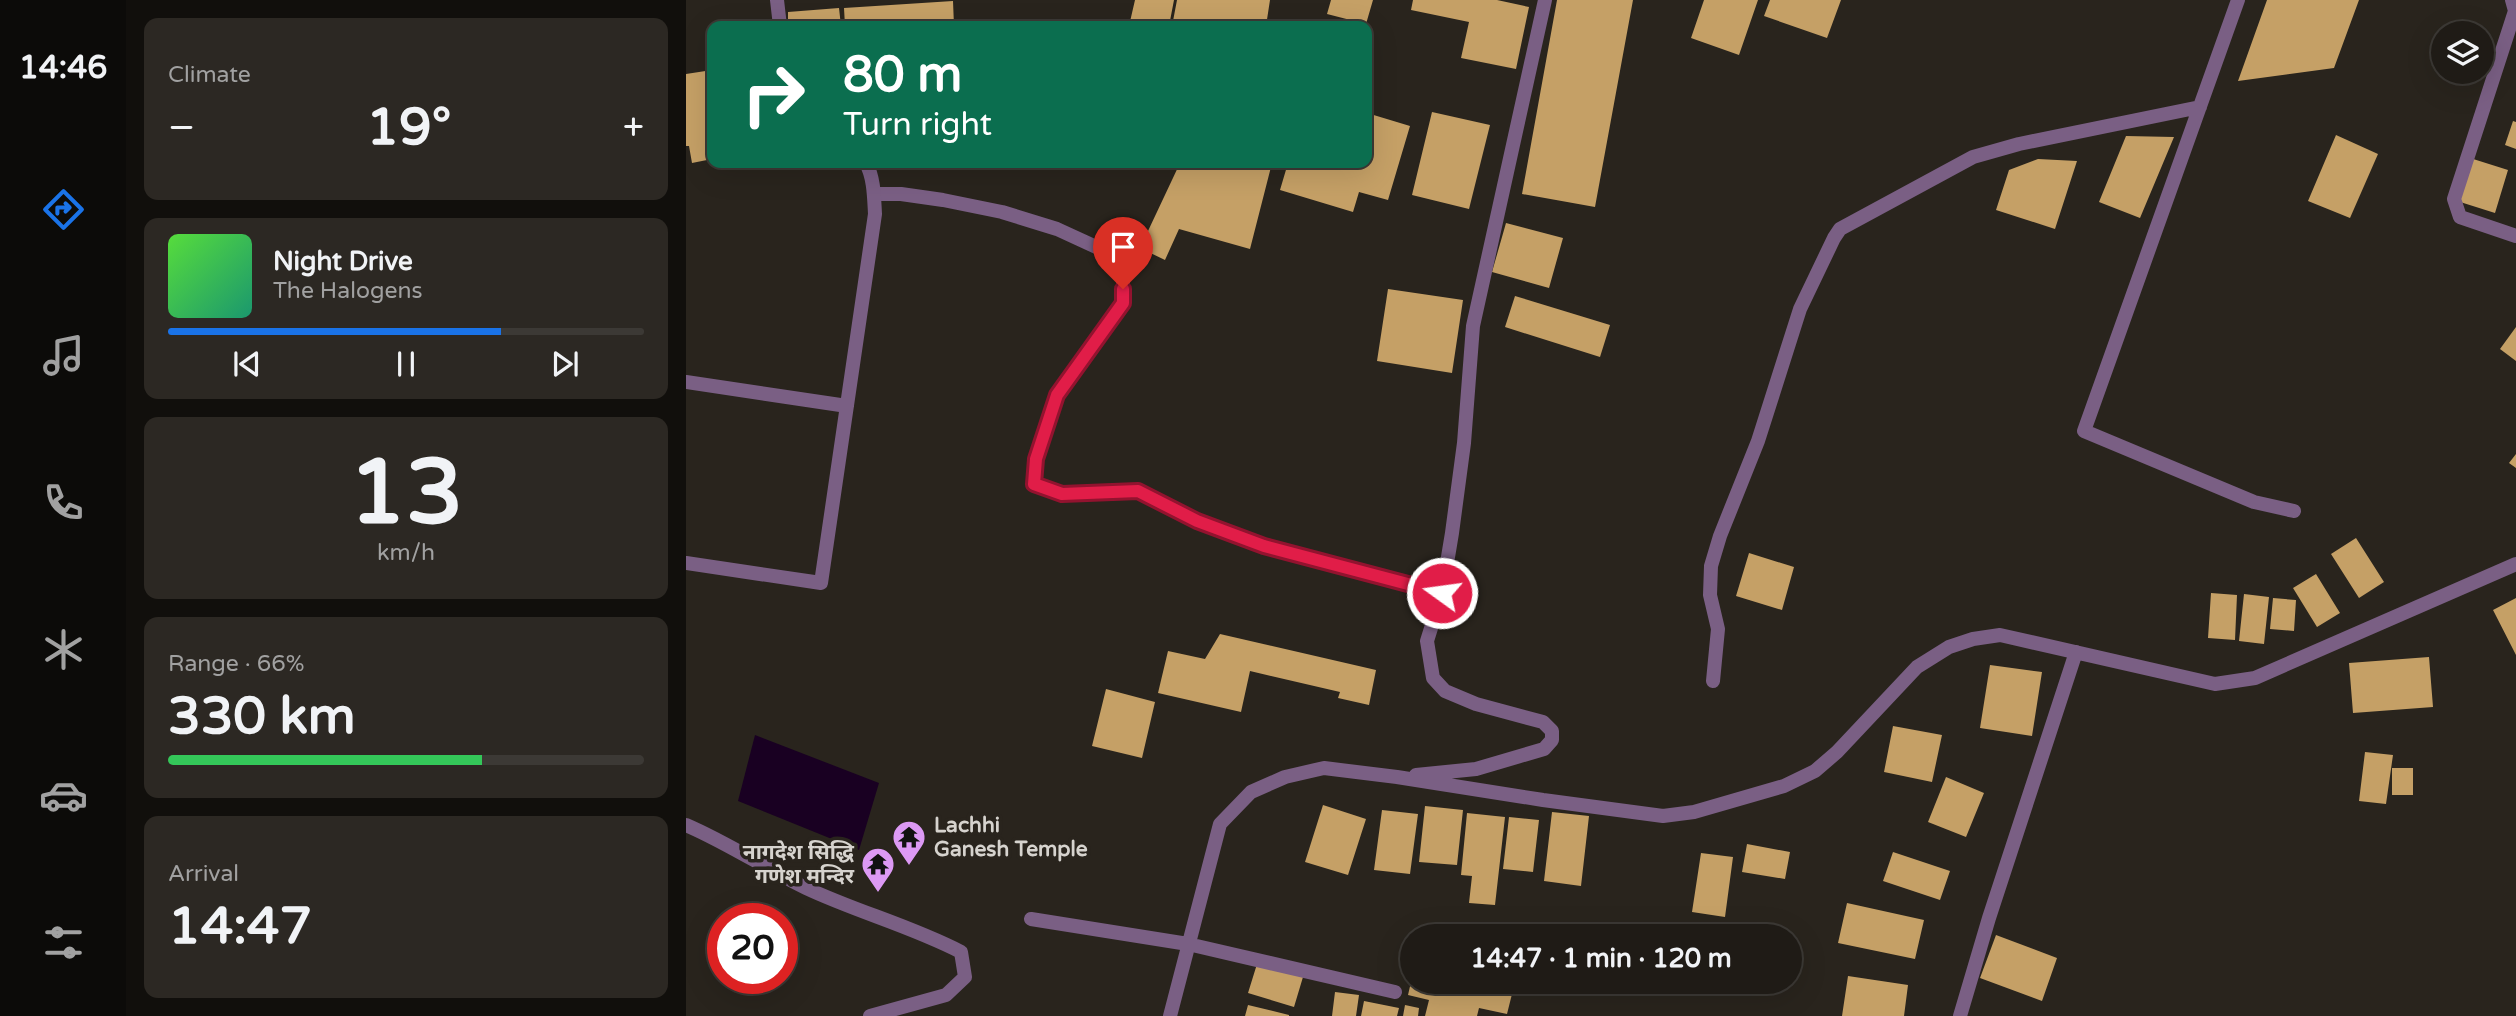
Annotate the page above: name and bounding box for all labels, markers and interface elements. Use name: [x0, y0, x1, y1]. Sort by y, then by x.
map controls: [2431, 21, 2494, 84]
button: layers: [2431, 21, 2494, 84]
text: 80 m: [843, 46, 962, 105]
text: 14:46: [19, 49, 107, 87]
icon: right: [728, 49, 819, 140]
text: Climate: [168, 61, 251, 89]
text: 19°: [366, 96, 451, 159]
text: −: [168, 105, 195, 151]
text: +: [623, 105, 644, 151]
text: Turn right: [843, 106, 992, 144]
icon: directions: [39, 185, 88, 234]
pin: [1093, 217, 1153, 289]
icon: arrive: [1104, 228, 1142, 266]
text: Night Drive: [273, 246, 413, 277]
text: The Halogens: [273, 277, 422, 305]
icon: music: [39, 331, 88, 380]
icon: previous: [228, 345, 266, 383]
icon: pause: [387, 345, 425, 383]
icon: next: [546, 345, 584, 383]
text: 13: [349, 438, 463, 548]
icon: phone: [39, 478, 88, 527]
text: km/h: [377, 539, 435, 567]
position arrow: [1405, 556, 1479, 630]
icon: climate: [39, 625, 88, 674]
text: Range · 66%: [168, 650, 304, 678]
text: 330 km: [168, 685, 356, 748]
icon: car: [39, 771, 88, 820]
place label: Lachhi Ganesh Temple: [934, 813, 1088, 862]
temple icon: Lachhi Ganesh Temple: [890, 818, 928, 867]
place label: नागदेश सिद्धि गणेश मन्दिर: [743, 840, 855, 889]
temple icon: नागदेश सिद्धि गणेश मन्दिर: [859, 845, 897, 894]
text: Arrival: [168, 860, 239, 888]
text: 14:47: [168, 895, 312, 958]
speed limit sign: 20: [707, 903, 798, 994]
icon: filters: [39, 918, 88, 967]
text: 14:47 · 1 min · 120 m: [1470, 943, 1732, 974]

